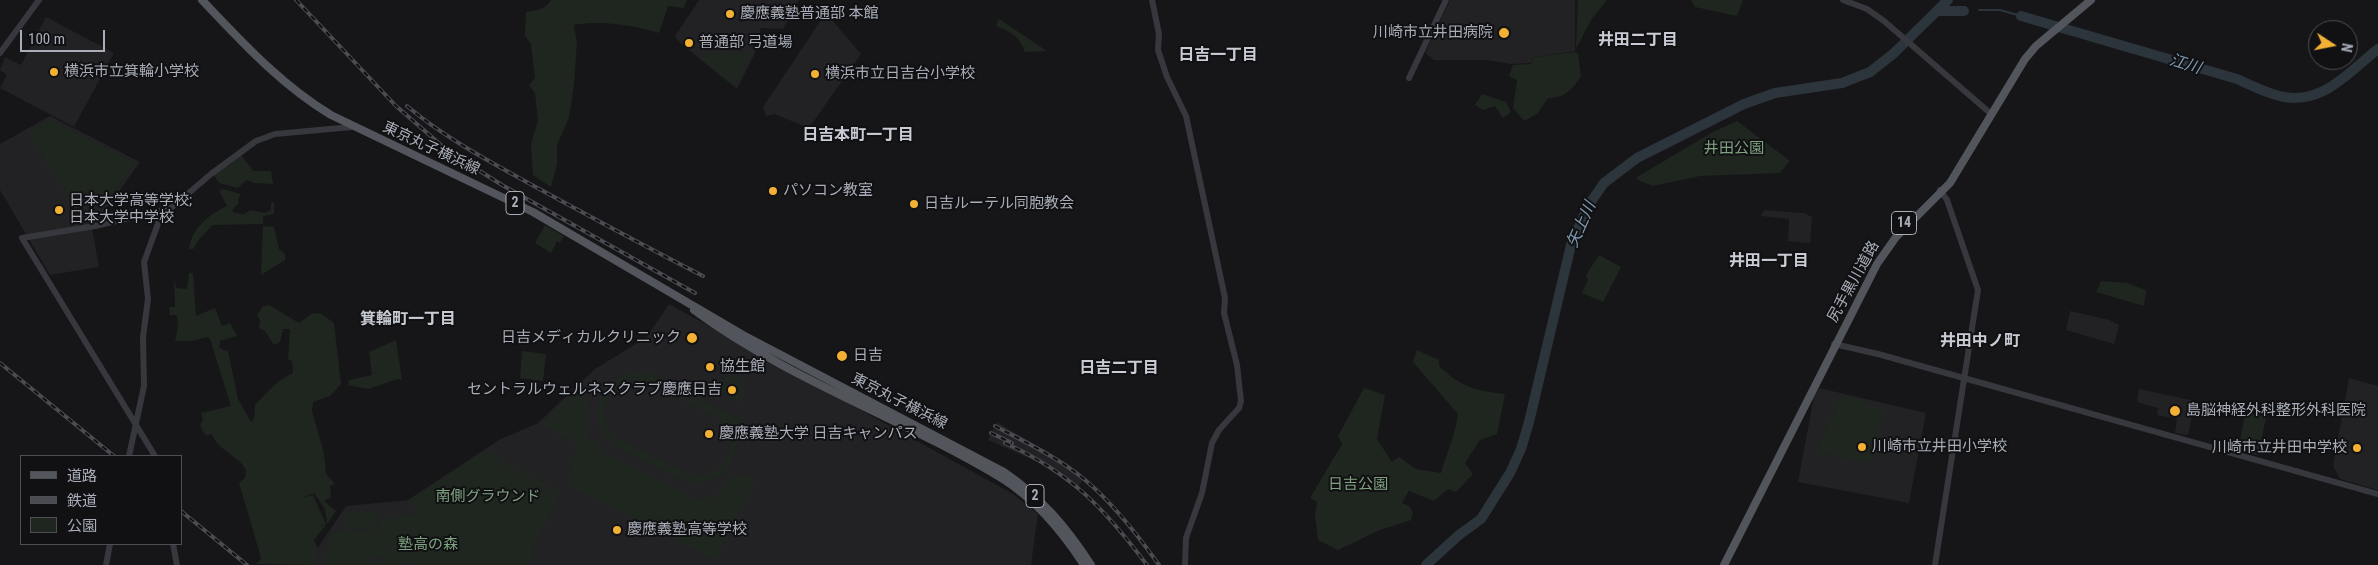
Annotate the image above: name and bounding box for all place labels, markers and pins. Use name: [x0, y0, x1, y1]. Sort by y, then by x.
place label: 慶應義塾普通部 本館: [740, 5, 878, 23]
marker: 慶應義塾普通部 本館: [724, 8, 736, 20]
place label: 川崎市立井田病院: [1373, 24, 1493, 42]
marker: 川崎市立井田病院: [1497, 26, 1511, 40]
place label: 普通部 弓道場: [699, 34, 792, 52]
marker: 普通部 弓道場: [683, 37, 695, 49]
place label: 横浜市立箕輪小学校: [64, 63, 199, 81]
place label: 横浜市立日吉台小学校: [825, 65, 975, 83]
marker: 横浜市立箕輪小学校: [48, 66, 60, 78]
marker: 横浜市立日吉台小学校: [809, 68, 821, 80]
place label: パソコン教室: [783, 182, 873, 200]
marker: パソコン教室: [767, 185, 779, 197]
place label: 日本大学高等学校; 日本大学中学校: [69, 192, 192, 227]
place label: 日吉ルーテル同胞教会: [924, 195, 1074, 213]
marker: 日吉ルーテル同胞教会: [908, 198, 920, 210]
marker: 日本大学高等学校; 日本大学中学校: [53, 204, 65, 216]
place label: 日吉メディカルクリニック: [501, 329, 681, 347]
marker: 日吉メディカルクリニック: [685, 331, 699, 345]
place label: 日吉: [853, 347, 883, 365]
marker: 日吉: [835, 349, 849, 363]
place label: 協生館: [720, 358, 765, 376]
marker: 協生館: [704, 361, 716, 373]
place label: セントラルウェルネスクラブ慶應日吉: [467, 381, 722, 399]
marker: セントラルウェルネスクラブ慶應日吉: [726, 384, 738, 396]
place label: 島脳神経外科整形外科医院: [2186, 402, 2366, 420]
marker: 島脳神経外科整形外科医院: [2168, 404, 2182, 418]
place label: 慶應義塾大学 日吉キャンパス: [719, 425, 917, 443]
marker: 慶應義塾大学 日吉キャンパス: [703, 428, 715, 440]
place label: 川崎市立井田小学校: [1872, 438, 2007, 456]
place label: 川崎市立井田中学校: [2212, 439, 2347, 457]
marker: 川崎市立井田小学校: [1856, 441, 1868, 453]
marker: 川崎市立井田中学校: [2351, 442, 2363, 454]
place label: 慶應義塾高等学校: [627, 521, 747, 539]
marker: 慶應義塾高等学校: [611, 524, 623, 536]

